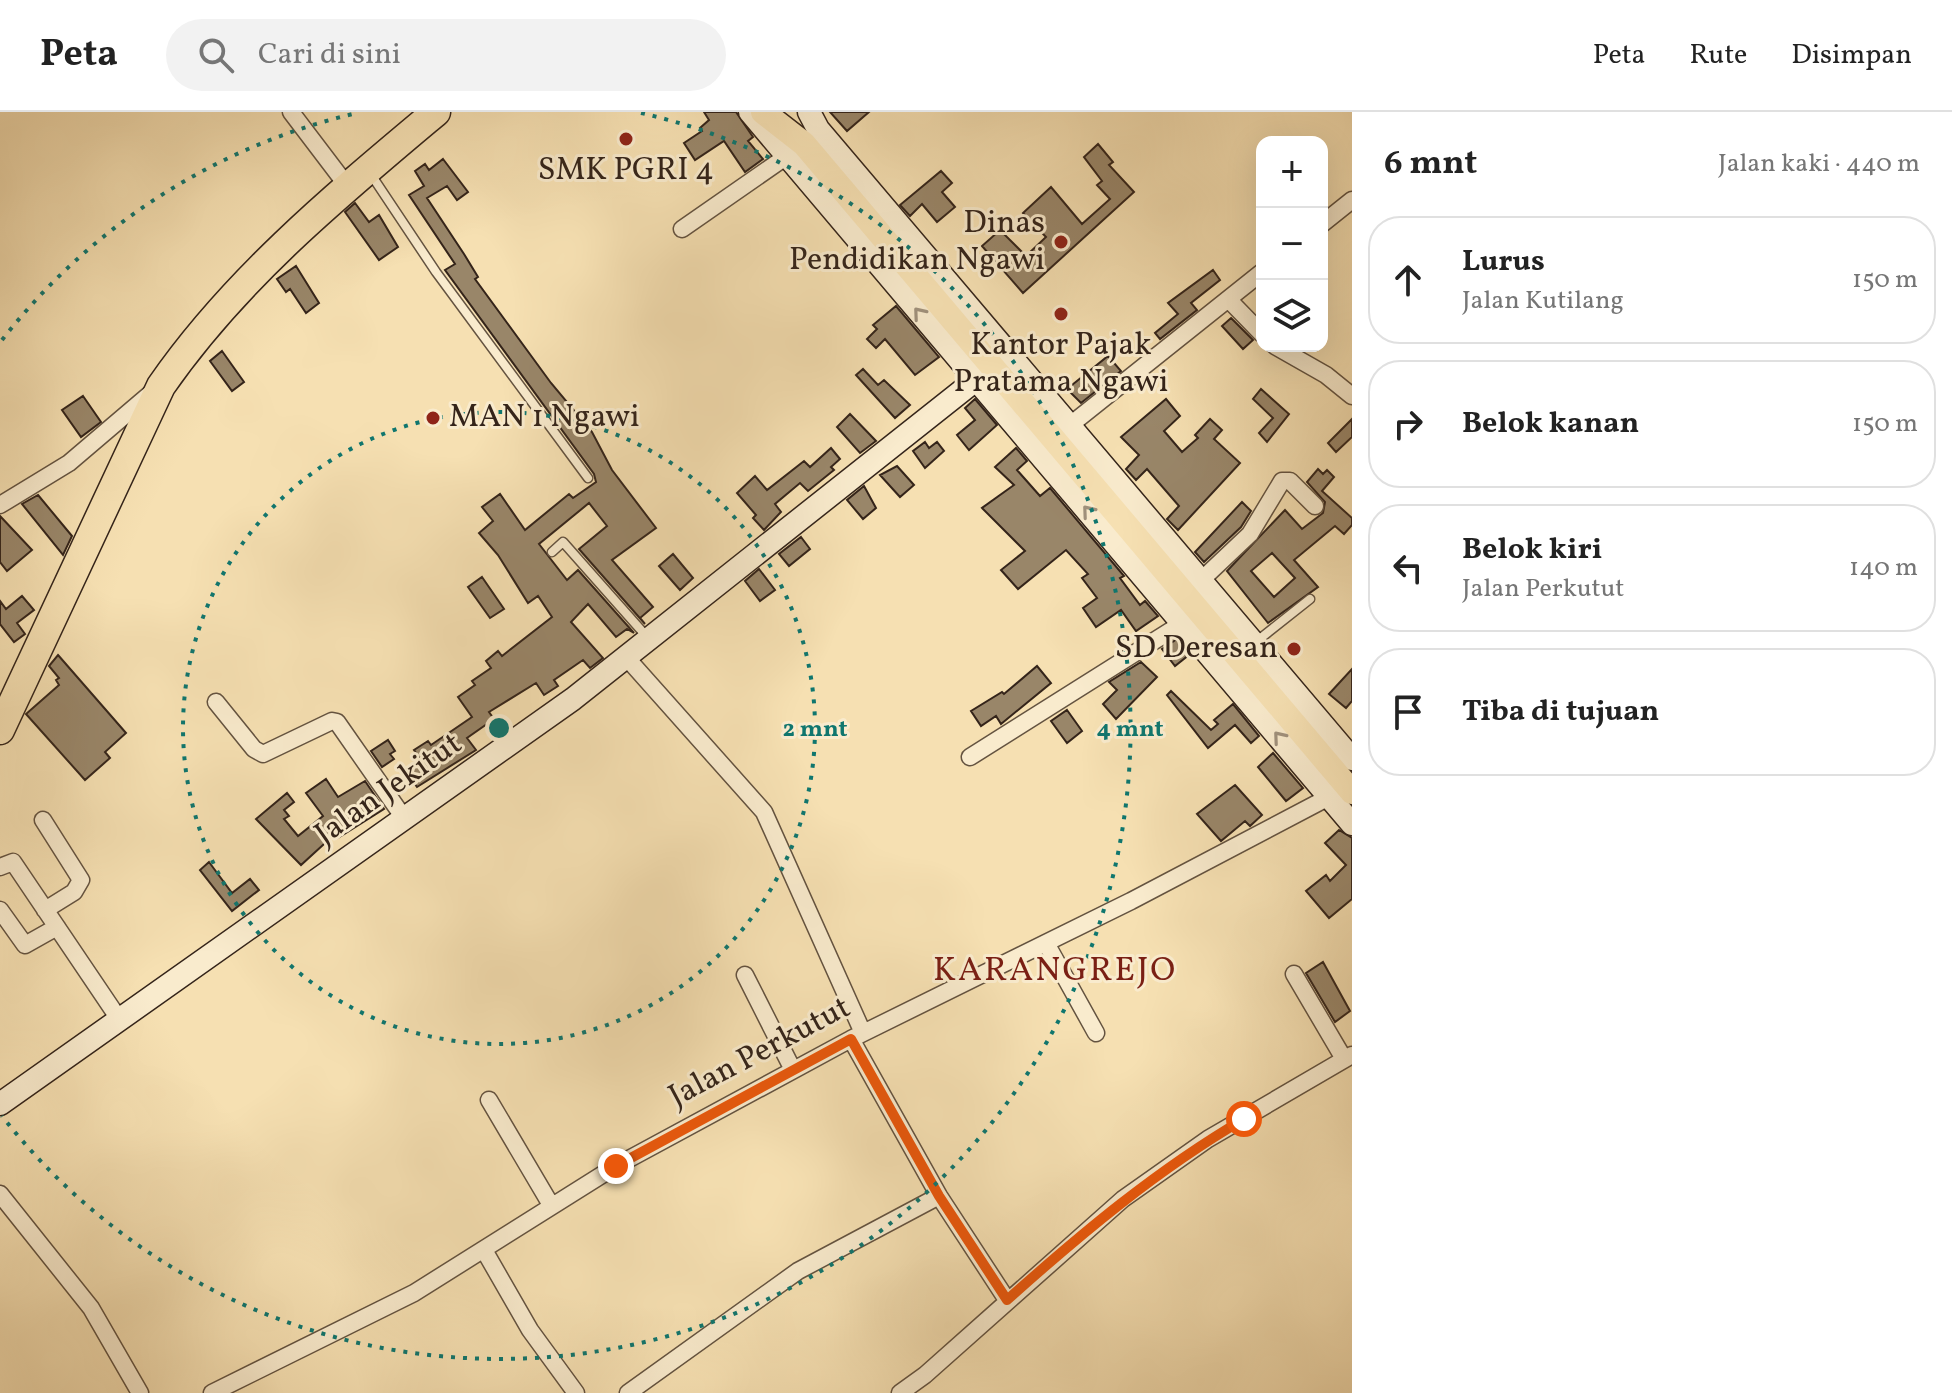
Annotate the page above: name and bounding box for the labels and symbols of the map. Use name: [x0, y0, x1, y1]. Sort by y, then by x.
marker: SMK PGRI 4: [617, 130, 635, 148]
place label: SMK PGRI 4: [538, 149, 714, 193]
place label: Dinas Pendidikan Ngawi: [789, 202, 1045, 283]
marker: Dinas Pendidikan Ngawi: [1052, 233, 1070, 251]
marker: Kantor Pajak Pratama Ngawi: [1052, 305, 1070, 323]
one-way arrow: [914, 308, 929, 323]
place label: Kantor Pajak Pratama Ngawi: [954, 324, 1168, 405]
place label: MAN 1 Ngawi: [449, 396, 640, 440]
marker: MAN 1 Ngawi: [424, 409, 442, 427]
one-way arrow: [1083, 506, 1098, 520]
place label: SD Deresan: [1115, 627, 1278, 671]
marker: SD Deresan: [1285, 640, 1303, 658]
text: 2 mnt: [782, 713, 848, 747]
text: 4 mnt: [1096, 713, 1164, 747]
centre of rings: [485, 714, 513, 742]
street label: Jalan Jekitut: [306, 723, 472, 857]
one-way arrow: [1274, 732, 1289, 746]
district label: KARANGREJO: [933, 948, 1177, 995]
street label: Jalan Perkutut: [661, 987, 859, 1119]
route start: [1226, 1101, 1262, 1137]
route end: [598, 1148, 634, 1184]

